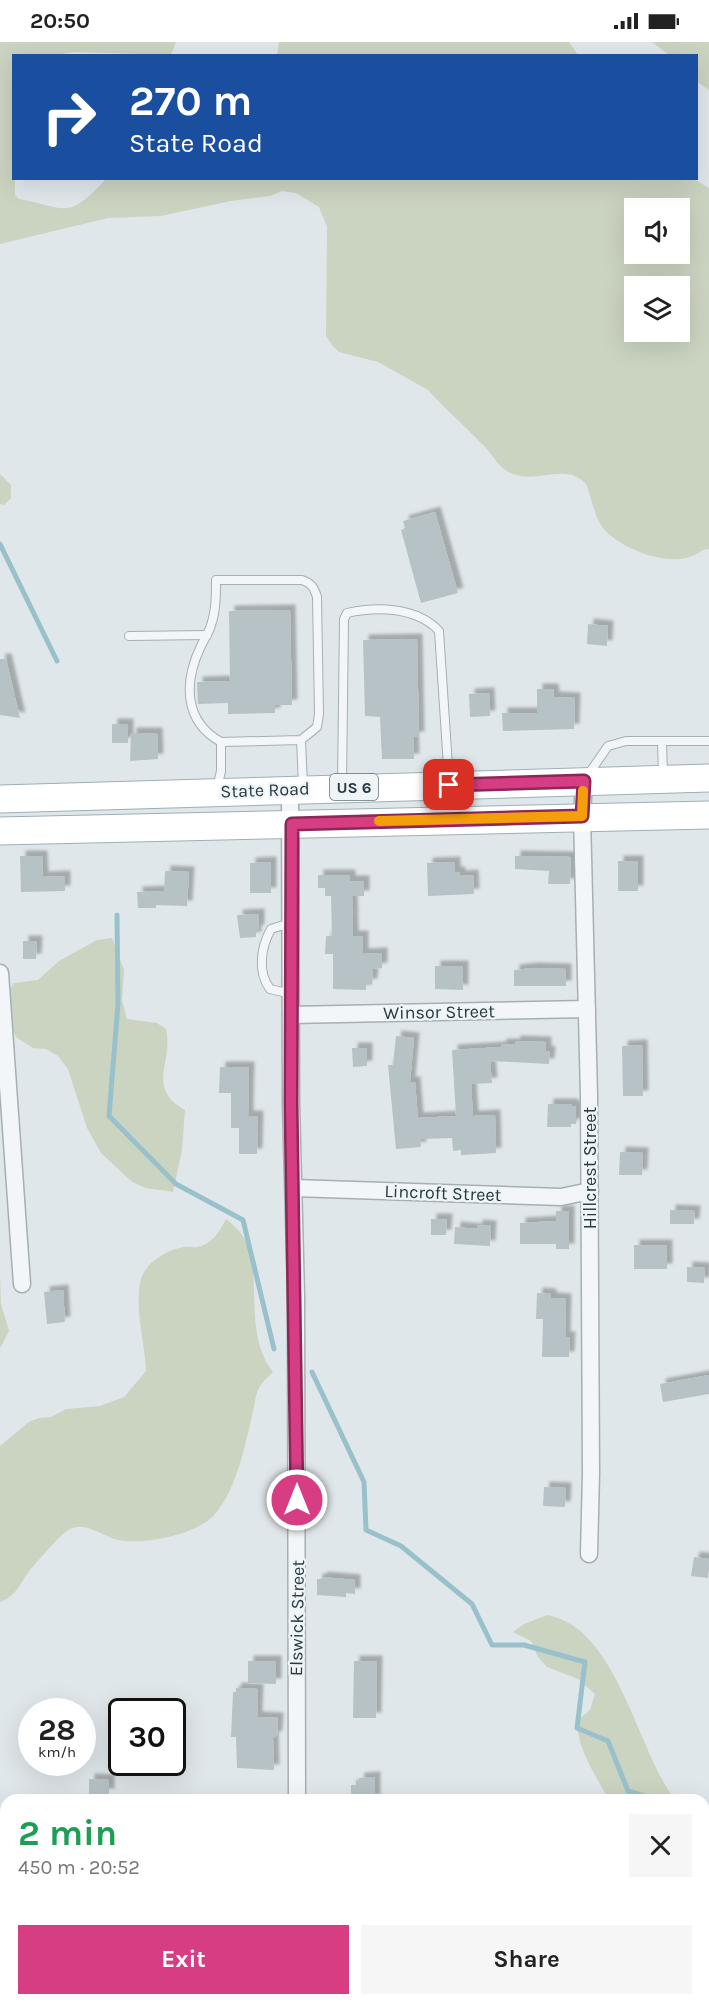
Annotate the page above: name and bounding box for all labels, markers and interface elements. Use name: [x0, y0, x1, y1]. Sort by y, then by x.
text: 20:50: [30, 8, 90, 34]
text: 270 m: [129, 76, 252, 126]
icon: right: [30, 78, 108, 156]
text: State Road: [129, 127, 263, 159]
map controls: [624, 198, 690, 342]
button: sound: [624, 198, 690, 264]
button: layers: [624, 276, 690, 342]
pin: [423, 759, 474, 810]
icon: arrive: [432, 768, 465, 801]
road number: US 6: [330, 774, 378, 800]
street label: State Road: [220, 777, 310, 803]
street label: Winsor Street: [383, 1000, 495, 1024]
street label: Hillcrest Street: [579, 1107, 601, 1229]
street label: Lincroft Street: [384, 1180, 502, 1206]
position arrow: [265, 1468, 329, 1532]
street label: Elswick Street: [285, 1560, 309, 1676]
speed limit sign: 30: [108, 1698, 186, 1776]
text: 28: [38, 1712, 76, 1748]
text: km/h: [38, 1743, 76, 1761]
text: 2 min: [18, 1812, 117, 1854]
button: close: [629, 1814, 692, 1877]
text: 450 m · 20:52: [18, 1856, 140, 1879]
button: Exit: [18, 1925, 349, 1994]
button: Share: [361, 1925, 692, 1994]

